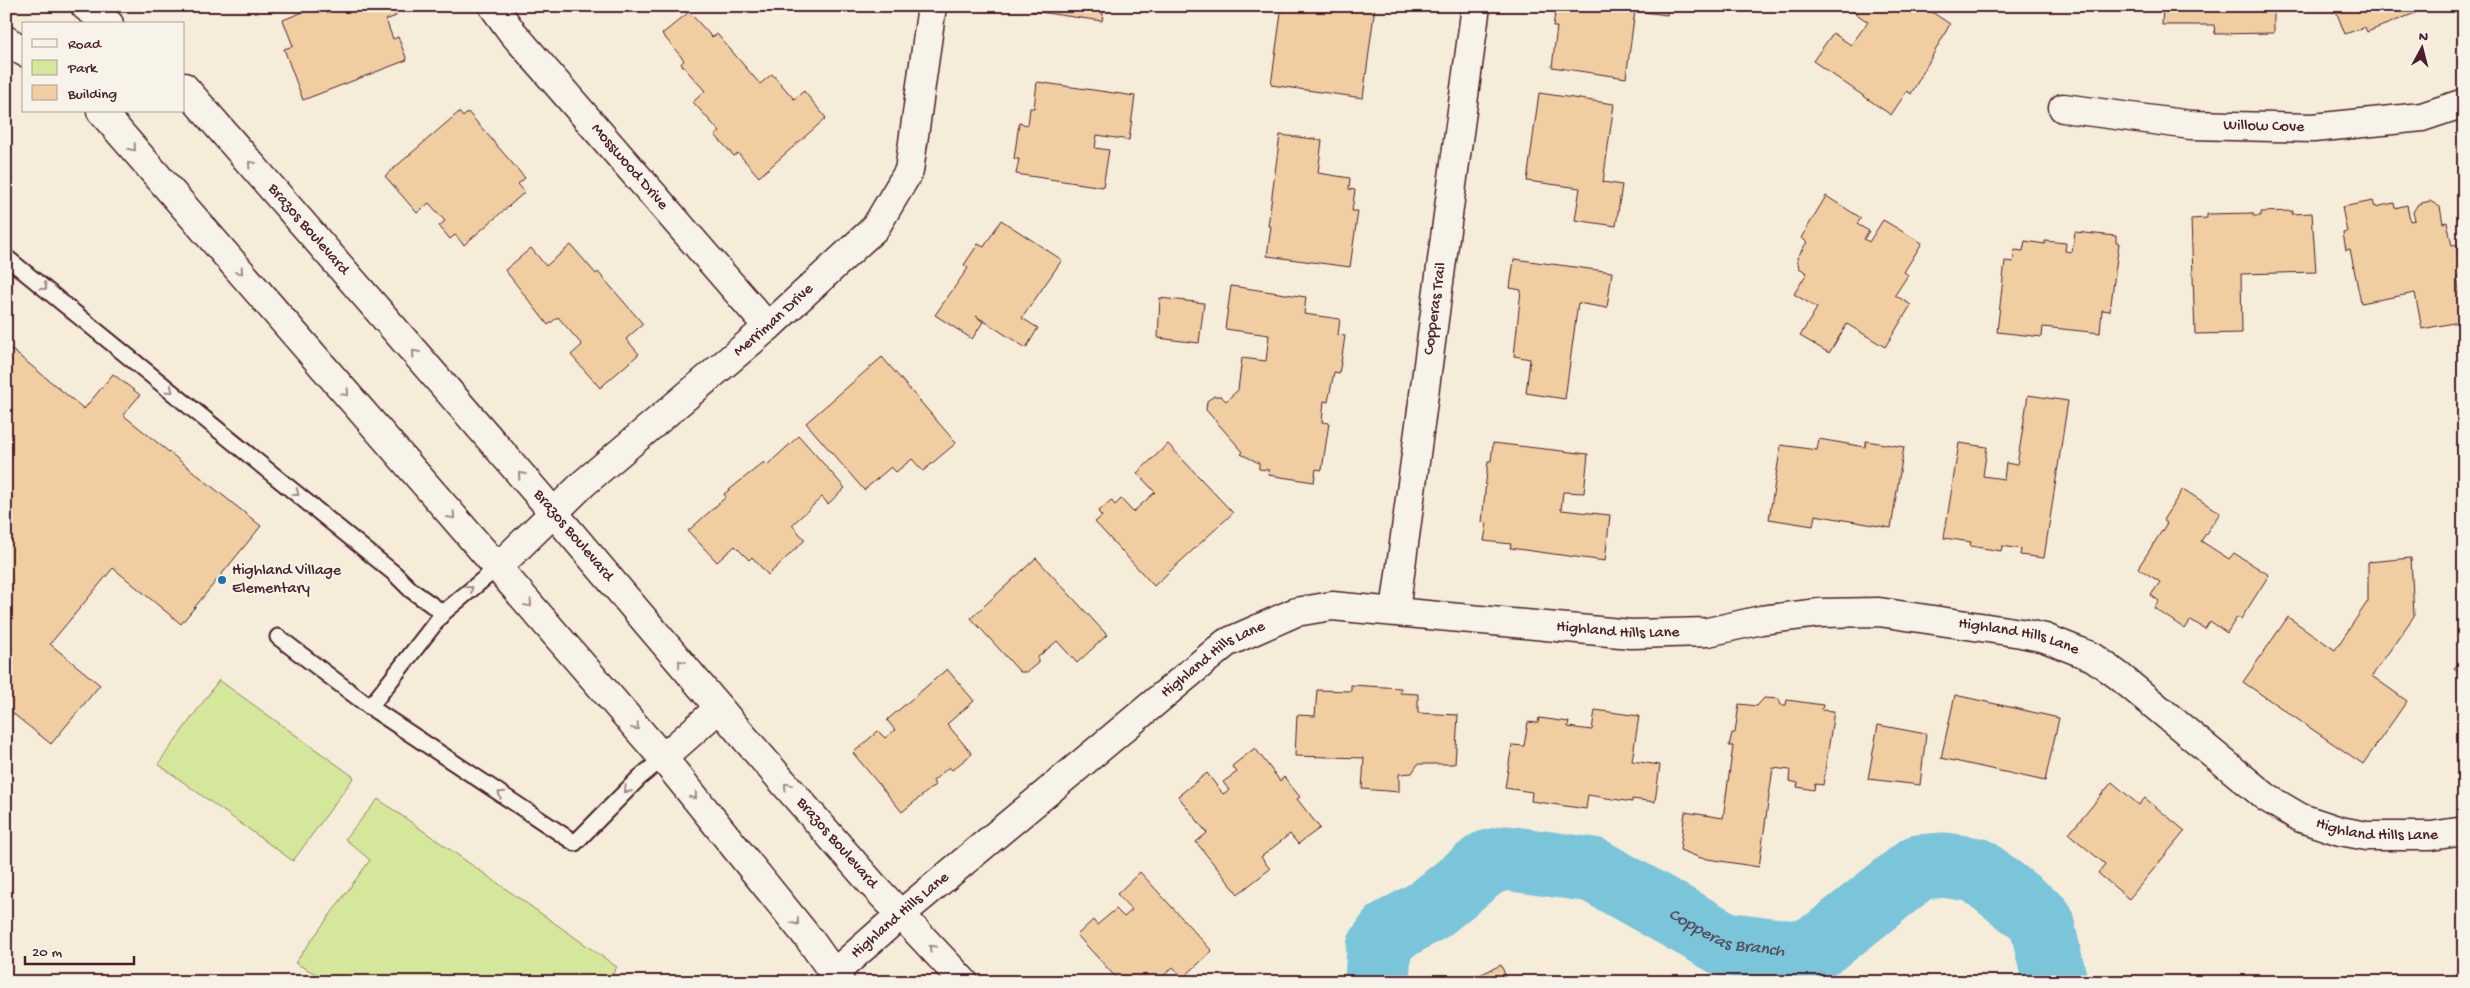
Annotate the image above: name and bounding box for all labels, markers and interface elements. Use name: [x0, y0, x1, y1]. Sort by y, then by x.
legend: [22, 22, 185, 112]
north arrow: [2398, 22, 2448, 72]
text: N: [2418, 29, 2429, 47]
text: Road: [68, 36, 102, 54]
text: Park: [67, 60, 98, 78]
text: Building: [67, 86, 117, 104]
street label: Willow Cove: [2223, 116, 2305, 137]
street label: Mosswood Drive: [587, 120, 672, 215]
one-way arrow: [128, 142, 137, 151]
one-way arrow: [248, 160, 257, 169]
street label: Brazos Boulevard: [263, 179, 354, 280]
street label: Copperas Trail: [1420, 261, 1451, 356]
one-way arrow: [234, 265, 243, 274]
street label: Merriman Drive: [730, 280, 818, 361]
one-way arrow: [38, 282, 47, 290]
one-way arrow: [412, 349, 421, 358]
one-way arrow: [164, 385, 173, 393]
one-way arrow: [340, 388, 349, 397]
one-way arrow: [518, 472, 527, 481]
street label: Brazos Boulevard: [528, 485, 619, 587]
one-way arrow: [290, 487, 299, 495]
one-way arrow: [446, 511, 455, 520]
place label: Highland Village Elementary: [232, 562, 342, 599]
marker: Highland Village Elementary: [216, 574, 228, 586]
one-way arrow: [464, 587, 473, 595]
one-way arrow: [524, 598, 532, 607]
street label: Highland Hills Lane: [1957, 614, 2082, 660]
street label: Highland Hills Lane: [1157, 617, 1269, 703]
street label: Highland Hills Lane: [1555, 618, 1681, 644]
one-way arrow: [678, 660, 687, 669]
one-way arrow: [630, 721, 639, 730]
one-way arrow: [784, 783, 793, 792]
one-way arrow: [624, 784, 633, 793]
one-way arrow: [688, 790, 696, 799]
one-way arrow: [497, 791, 506, 800]
street label: Brazos Boulevard: [791, 793, 882, 894]
street label: Highland Hills Lane: [2313, 814, 2440, 846]
street label: Highland Hills Lane: [847, 868, 954, 963]
water label: Copperas Branch: [1665, 904, 1786, 962]
one-way arrow: [791, 916, 799, 925]
scale bar: [25, 933, 134, 965]
text: 20 m: [32, 944, 62, 962]
one-way arrow: [929, 945, 938, 954]

